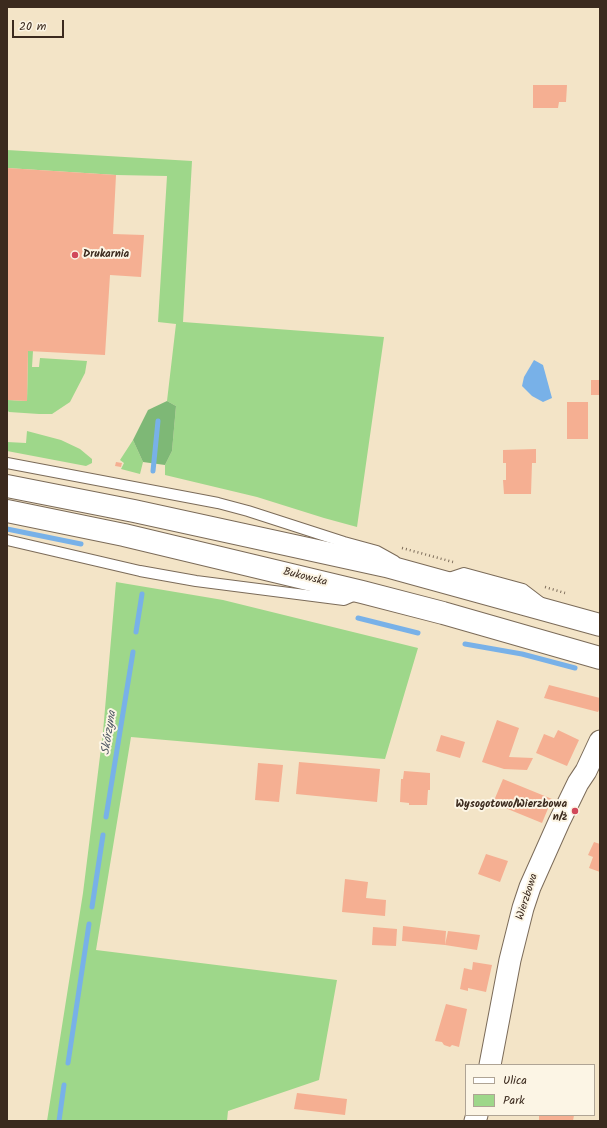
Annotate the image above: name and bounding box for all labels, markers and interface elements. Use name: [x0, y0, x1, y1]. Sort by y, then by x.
scale bar: [14, 12, 66, 38]
text: 20 m: [19, 17, 46, 36]
place label: Drukarnia: [83, 248, 129, 262]
marker: Drukarnia: [70, 250, 80, 260]
street label: Bukowska: [282, 566, 328, 590]
water label: Skórzyna: [99, 710, 121, 756]
place label: Wysogotowo/Wierzbowa n/ż: [455, 798, 567, 824]
marker: Wysogotowo/Wierzbowa n/ż: [570, 806, 580, 816]
street label: Wierzbowa: [514, 872, 542, 922]
legend: [465, 1064, 595, 1116]
text: Ulica: [503, 1071, 527, 1090]
text: Park: [503, 1091, 525, 1110]

